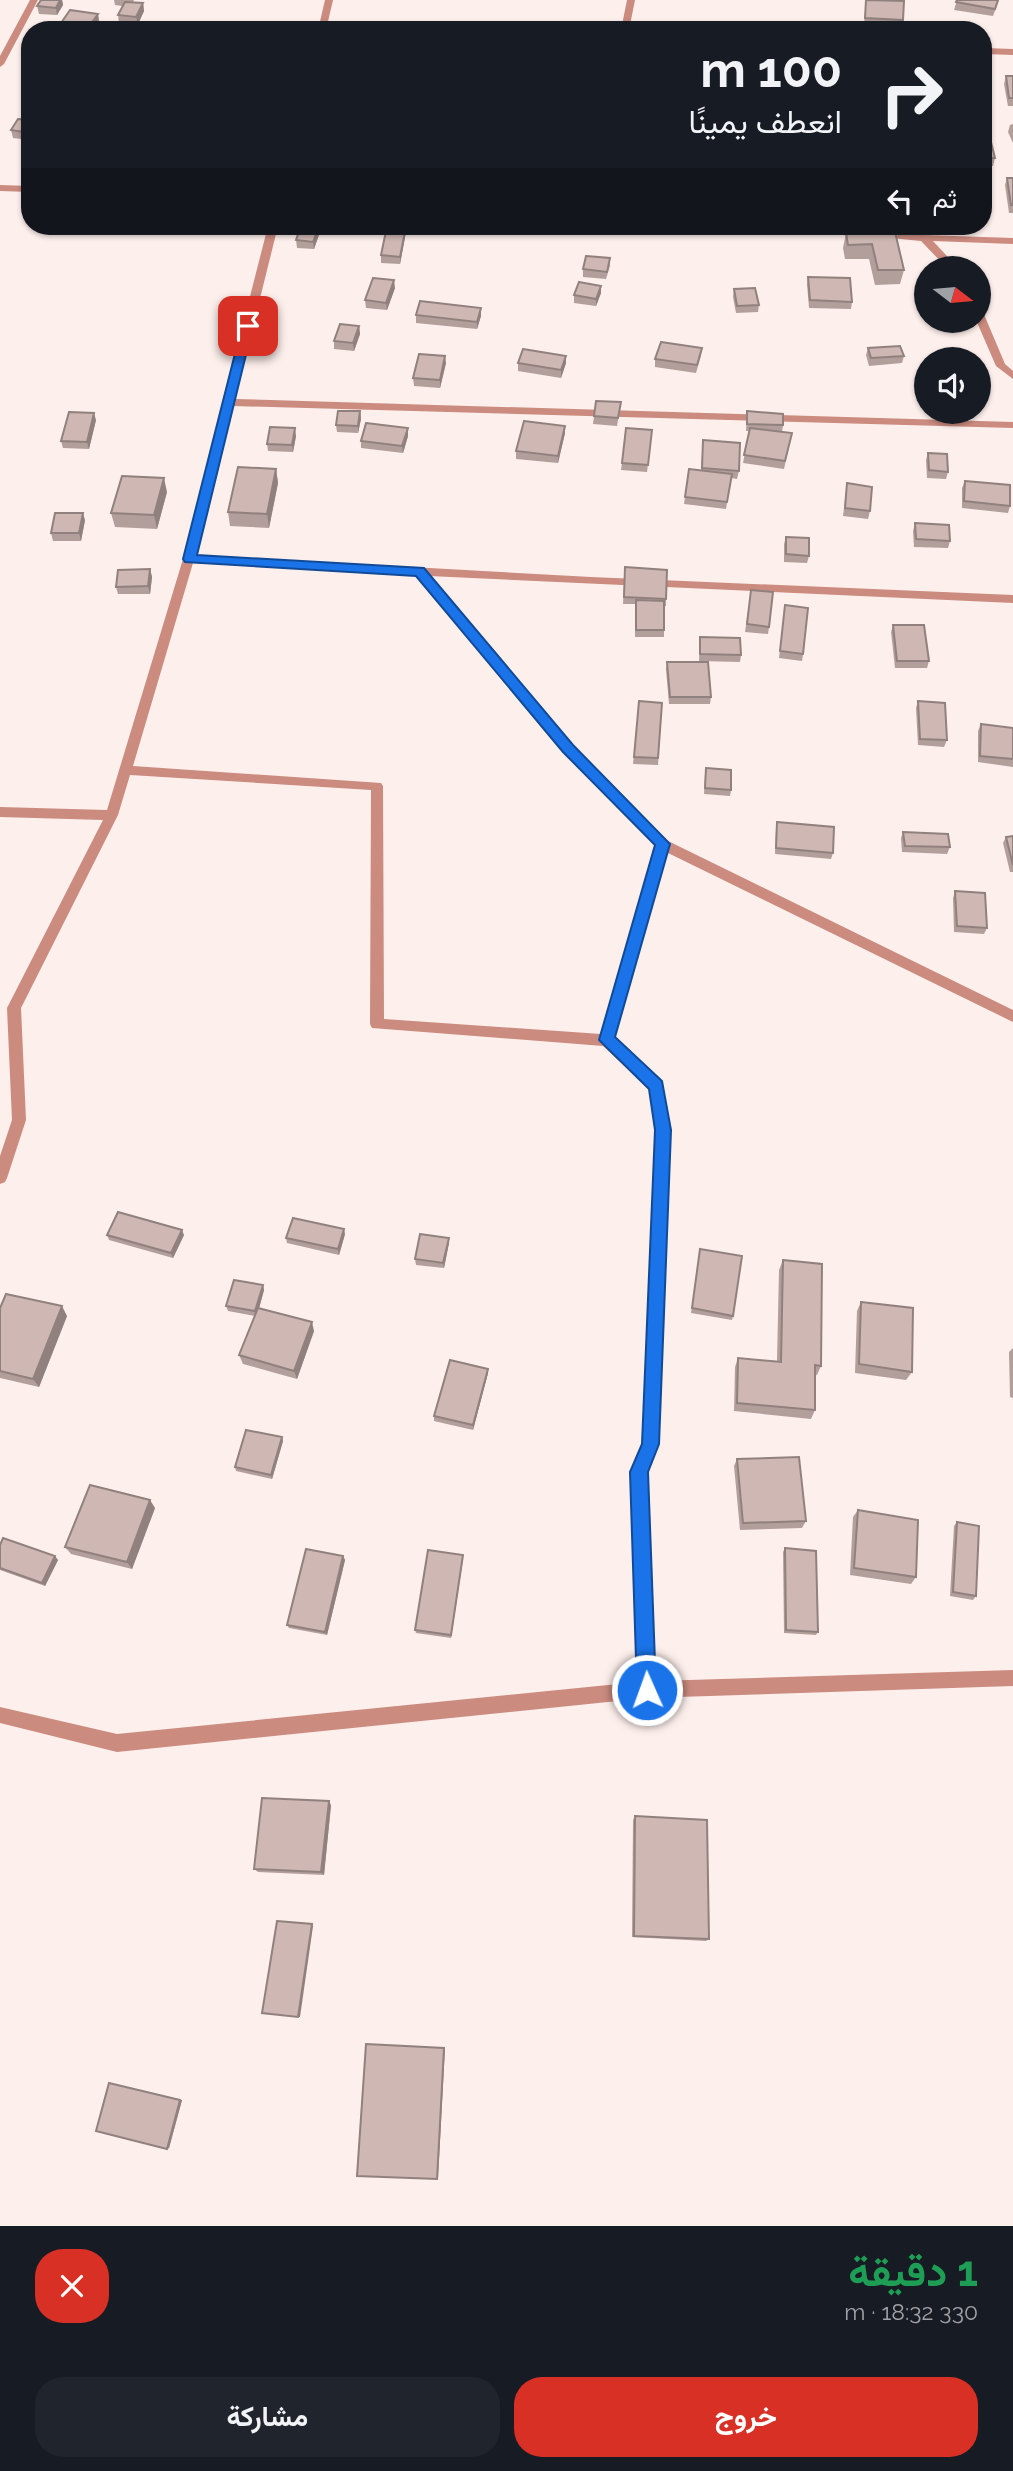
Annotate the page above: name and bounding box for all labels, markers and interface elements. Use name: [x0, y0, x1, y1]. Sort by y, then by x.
text: 100 m: [700, 41, 842, 98]
icon: right: [866, 49, 957, 140]
text: انعطف يمينًا: [689, 103, 842, 140]
icon: left: [881, 182, 919, 220]
text: ثم: [933, 184, 957, 214]
north arrow: [914, 256, 990, 332]
map controls: [914, 256, 991, 424]
pin: [218, 296, 278, 356]
icon: arrive: [229, 307, 267, 345]
button: sound: [914, 347, 991, 424]
position arrow: [610, 1653, 684, 1727]
text: 1 دقيقة: [848, 2247, 978, 2296]
button: close: [35, 2249, 109, 2323]
text: 330 m · 18:32: [844, 2298, 978, 2325]
button: مشاركة: [35, 2377, 500, 2457]
button: خروج: [514, 2377, 978, 2457]

